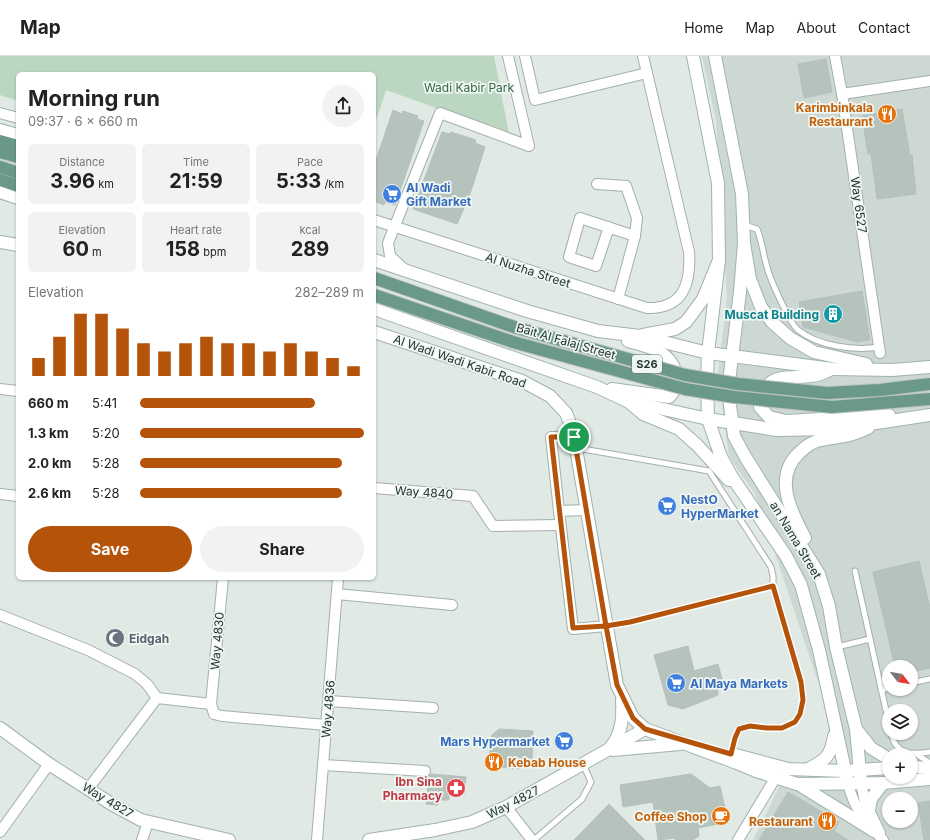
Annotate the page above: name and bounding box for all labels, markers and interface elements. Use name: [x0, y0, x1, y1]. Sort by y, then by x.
text: Map: [20, 16, 61, 39]
text: Home: [684, 19, 723, 36]
text: Map: [745, 19, 775, 36]
text: About: [797, 19, 836, 36]
text: Contact: [858, 19, 910, 36]
park label: Wadi Kabir Park: [424, 80, 515, 95]
text: Morning run: [28, 85, 160, 111]
button: share: [322, 85, 364, 127]
place label: Karimbinkala Restaurant: [796, 100, 874, 129]
restaurant icon: Karimbinkala Restaurant: [876, 103, 898, 125]
text: 09:37 · 6 × 660 m: [28, 113, 138, 129]
text: Distance: [59, 155, 105, 169]
text: Time: [183, 155, 209, 169]
text: Pace: [297, 155, 323, 169]
text: 3.96: [50, 169, 95, 193]
text: 21:59: [169, 169, 223, 193]
text: 5:33: [276, 169, 321, 193]
street label: Way 6527: [848, 176, 870, 234]
text: km: [95, 177, 114, 191]
text: /km: [321, 177, 344, 191]
place label: Al Wadi Gift Market: [406, 180, 472, 209]
supermarket icon: Al Wadi Gift Market: [381, 183, 403, 205]
text: Elevation: [58, 223, 106, 237]
text: Heart rate: [170, 223, 222, 237]
text: kcal: [299, 223, 321, 237]
text: 60: [62, 237, 89, 261]
text: 158: [166, 237, 200, 261]
text: 289: [291, 237, 329, 261]
text: m: [89, 245, 102, 259]
text: bpm: [200, 245, 226, 259]
street label: Al Nuzha Street: [484, 249, 572, 291]
text: Elevation: [28, 284, 84, 300]
text: 282–289 m: [295, 284, 364, 300]
building icon: Muscat Building: [822, 303, 844, 325]
place label: Muscat Building: [724, 307, 819, 322]
street label: Bait Al Falaj Street: [515, 320, 617, 362]
street label: Al Wadi Wadi Kabir Road: [392, 331, 528, 391]
road number: S26: [632, 355, 662, 373]
text: 660 m: [28, 395, 69, 411]
text: 5:41: [92, 395, 117, 411]
pin: [557, 420, 591, 454]
text: 1.3 km: [28, 425, 69, 441]
text: 5:20: [92, 425, 120, 441]
icon: arrive: [563, 426, 585, 448]
text: 2.0 km: [28, 455, 71, 471]
text: 5:28: [92, 455, 120, 471]
street label: Way 4840: [394, 482, 454, 502]
text: 2.6 km: [28, 485, 71, 501]
text: 5:28: [92, 485, 120, 501]
place label: NestO HyperMarket: [681, 492, 759, 521]
supermarket icon: NestO HyperMarket: [656, 495, 678, 517]
street label: an Nama Street: [767, 499, 825, 581]
button: Save: [28, 526, 192, 572]
button: Share: [200, 526, 364, 572]
street label: Way 4830: [207, 611, 227, 671]
mosque icon: Eidgah: [104, 627, 126, 649]
place label: Eidgah: [129, 631, 169, 646]
north arrow: [882, 660, 918, 696]
map controls: [882, 660, 918, 828]
supermarket icon: Al Maya Markets: [665, 672, 687, 694]
place label: Al Maya Markets: [690, 676, 788, 691]
street label: Way 4836: [318, 679, 338, 739]
button: layers: [882, 704, 918, 740]
supermarket icon: Mars Hypermarket: [553, 730, 575, 752]
place label: Mars Hypermarket: [440, 734, 551, 749]
button: +: [882, 748, 918, 784]
restaurant icon: Kebab House: [483, 751, 505, 773]
place label: Kebab House: [508, 755, 586, 770]
place label: Ibn Sina Pharmacy: [383, 774, 443, 803]
pharmacy icon: Ibn Sina Pharmacy: [445, 777, 467, 799]
street label: Way 4827: [80, 779, 137, 821]
street label: Way 4827: [484, 782, 542, 822]
button: −: [882, 792, 918, 828]
cafe icon: Coffee Shop: [710, 805, 732, 827]
place label: Coffee Shop: [635, 809, 707, 824]
restaurant icon: Restaurant: [816, 810, 838, 832]
place label: Restaurant: [749, 814, 814, 829]

